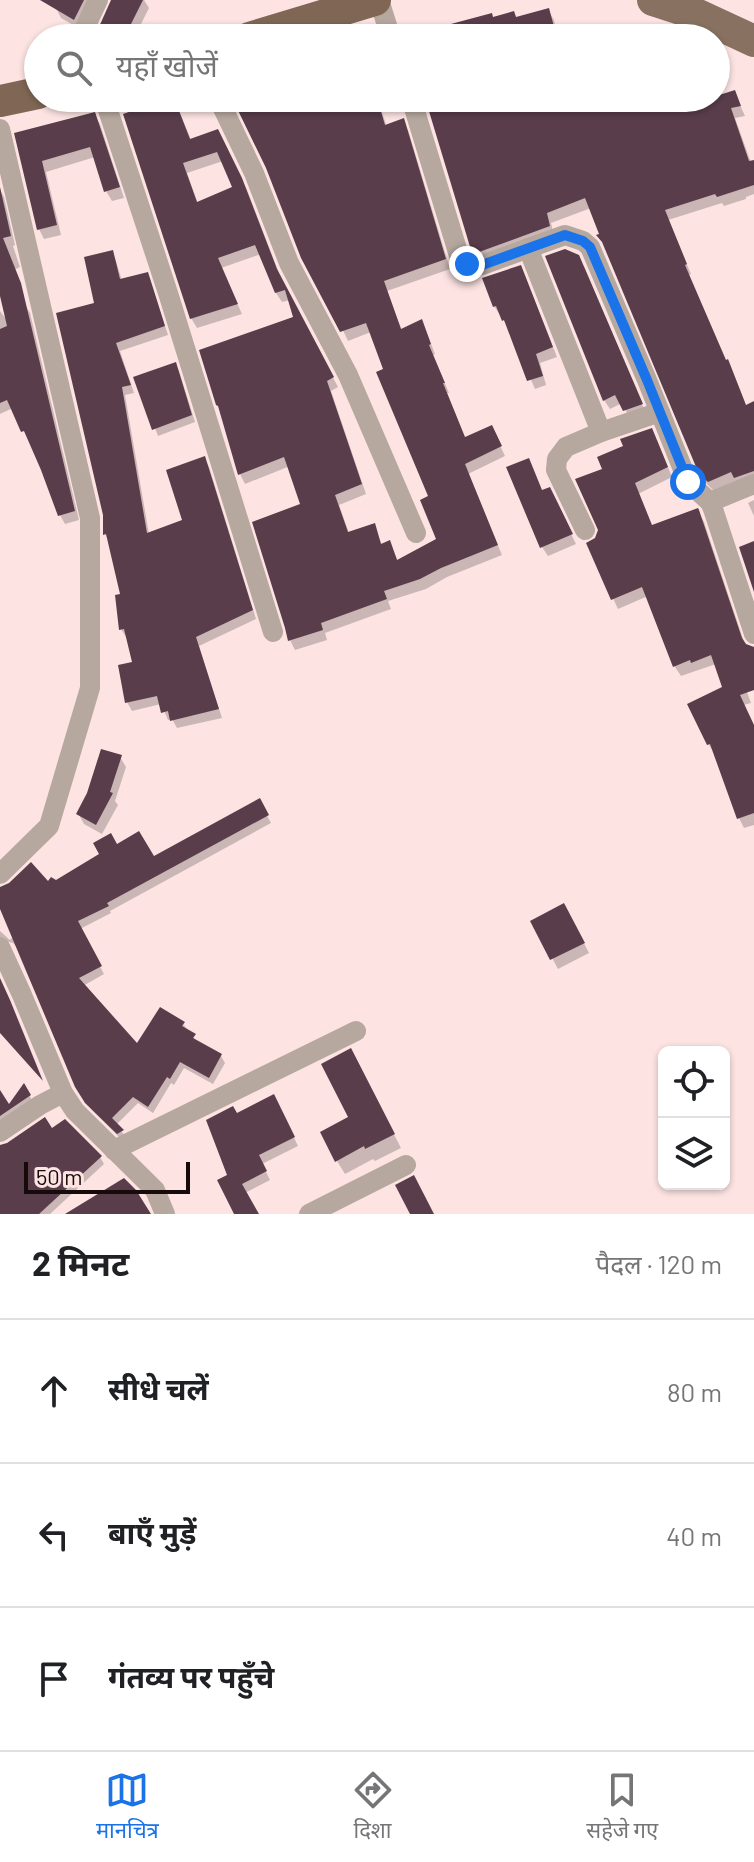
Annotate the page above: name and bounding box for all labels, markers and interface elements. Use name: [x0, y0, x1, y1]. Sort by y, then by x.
search box: [24, 24, 730, 112]
icon: search: [52, 46, 96, 90]
text: यहाँ खोजें: [116, 47, 218, 83]
route end: [449, 246, 485, 282]
route start: [670, 464, 706, 500]
map controls: [658, 1046, 730, 1190]
button: locate: [658, 1046, 730, 1118]
button: layers: [658, 1118, 730, 1190]
scale bar: [24, 1158, 190, 1194]
text: 50 m: [36, 1163, 82, 1189]
text: 2 मिनट: [32, 1242, 129, 1283]
text: पैदल · 120 m: [596, 1248, 722, 1279]
icon: ahead: [32, 1369, 76, 1413]
text: सीधे चलें: [108, 1370, 209, 1406]
text: 80 m: [667, 1376, 722, 1407]
icon: left: [32, 1513, 76, 1557]
text: बाएँ मुड़ें: [108, 1514, 196, 1550]
text: 40 m: [666, 1520, 722, 1551]
icon: arrive: [32, 1657, 76, 1701]
text: गंतव्य पर पहुँचे: [108, 1658, 274, 1694]
tab: मानचित्र: [96, 1768, 159, 1847]
tab: दिशा: [351, 1768, 395, 1847]
tab: सहेजे गए: [586, 1768, 658, 1847]

